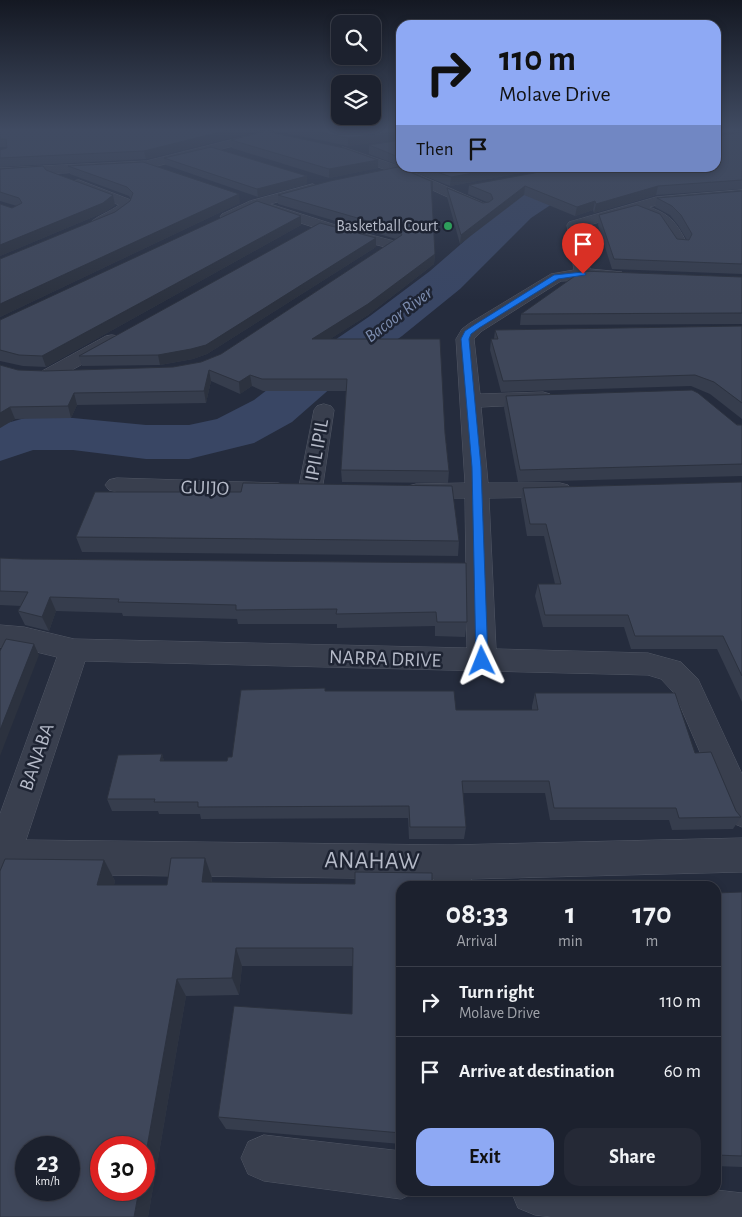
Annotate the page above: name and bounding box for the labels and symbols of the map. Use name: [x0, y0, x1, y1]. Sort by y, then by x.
place label: Basketball Court: [336, 218, 438, 234]
marker: Basketball Court: [442, 220, 454, 232]
pin: [562, 223, 604, 274]
water label: Bacoor River: [362, 283, 437, 346]
street label: IPIL IPIL: [302, 417, 332, 482]
street label: GUIJO: [180, 477, 230, 499]
position arrow: [455, 634, 507, 686]
street label: NARRA DRIVE: [329, 647, 442, 671]
street label: BANABA: [16, 720, 58, 793]
street label: ANAHAW: [324, 848, 420, 874]
speed limit sign: 30: [90, 1136, 155, 1201]

